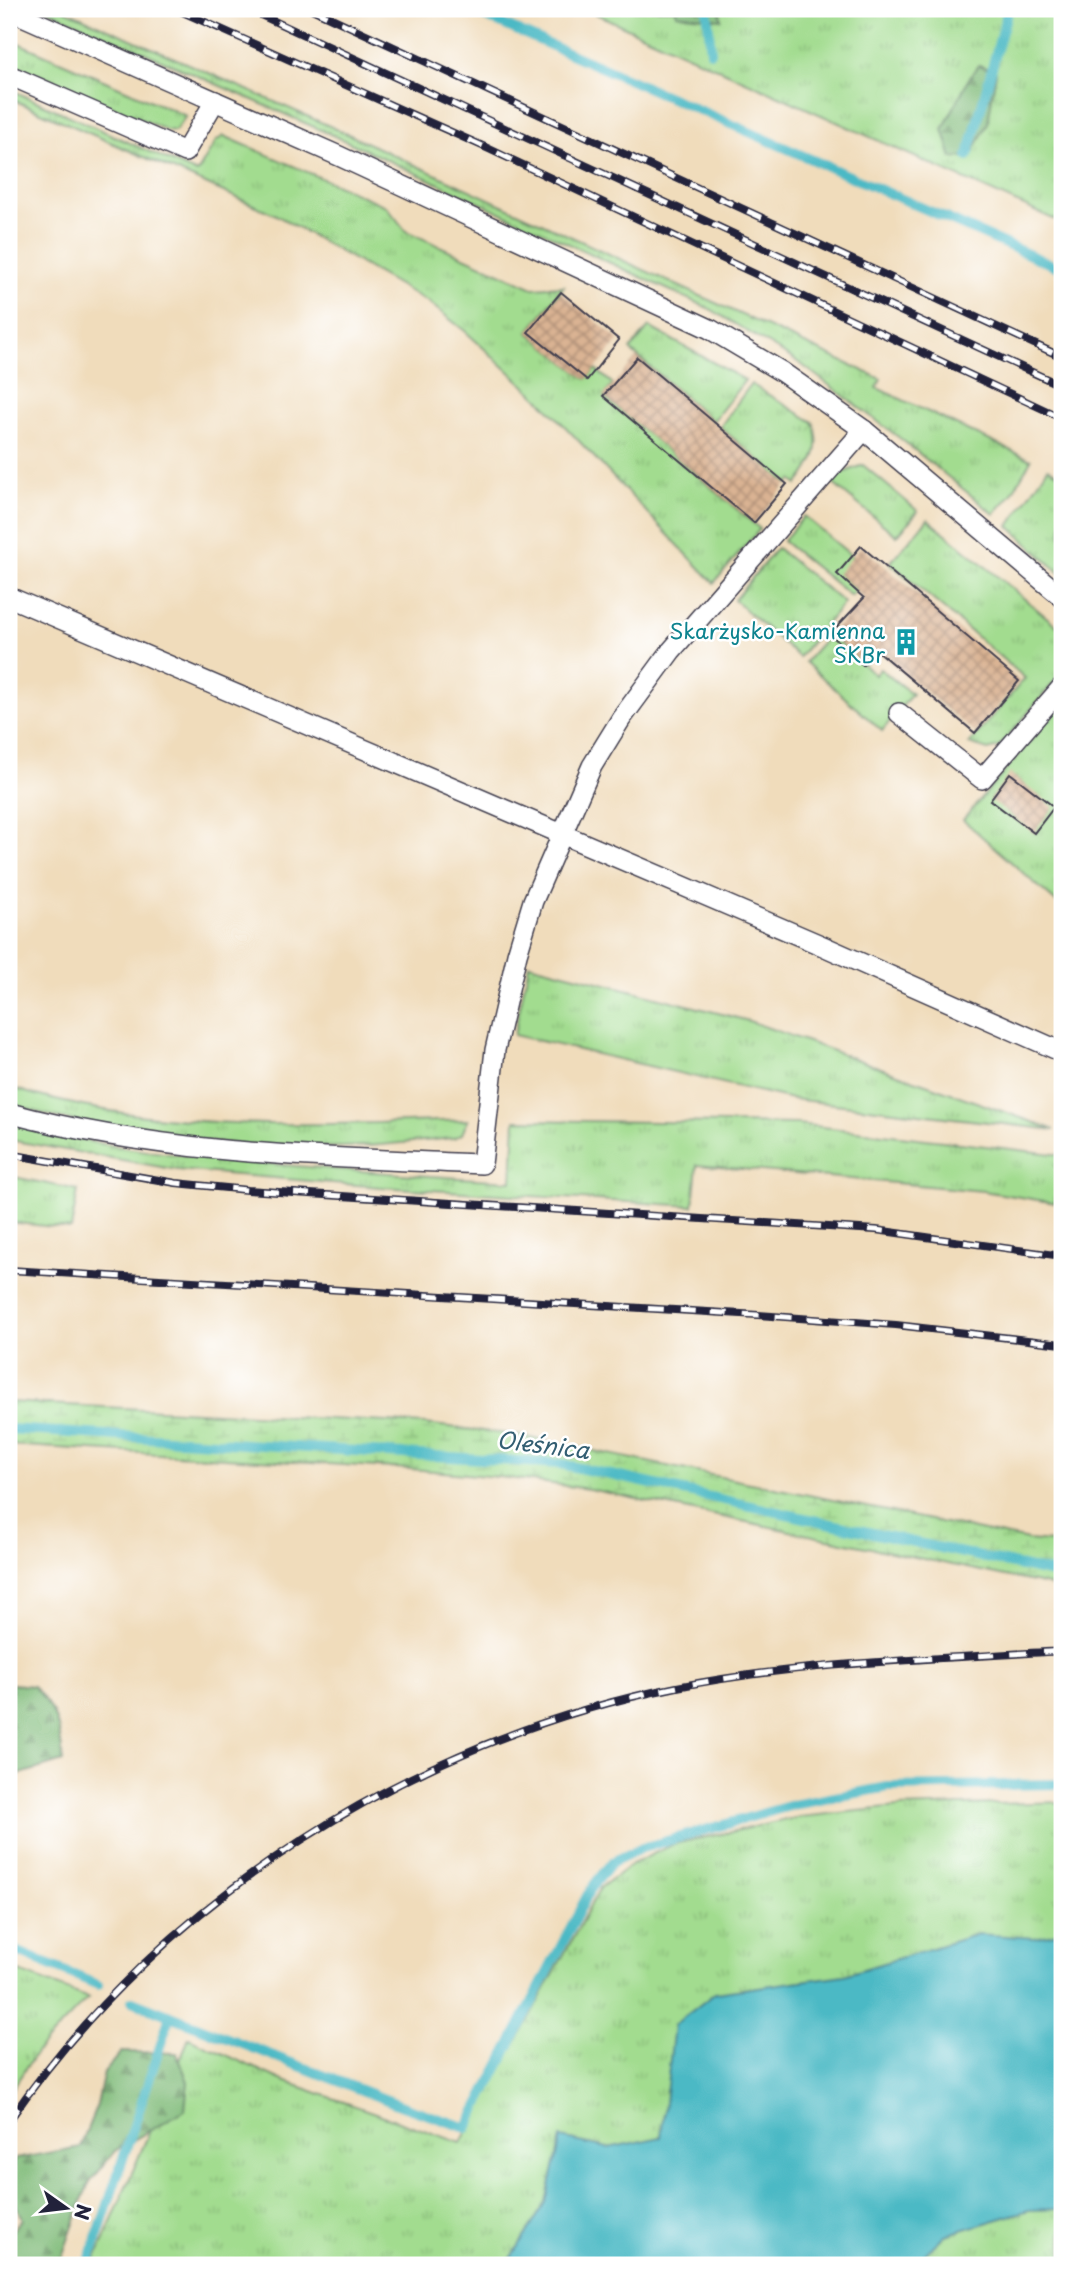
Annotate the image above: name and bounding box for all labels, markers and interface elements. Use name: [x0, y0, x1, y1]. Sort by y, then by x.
place label: Skarżysko-Kamienna SKBr: [669, 614, 885, 670]
building icon: Skarżysko-Kamienna SKBr: [891, 627, 921, 657]
water label: Oleśnica: [495, 1421, 592, 1467]
north arrow: [32, 2172, 102, 2242]
text: N: [68, 2202, 99, 2223]

